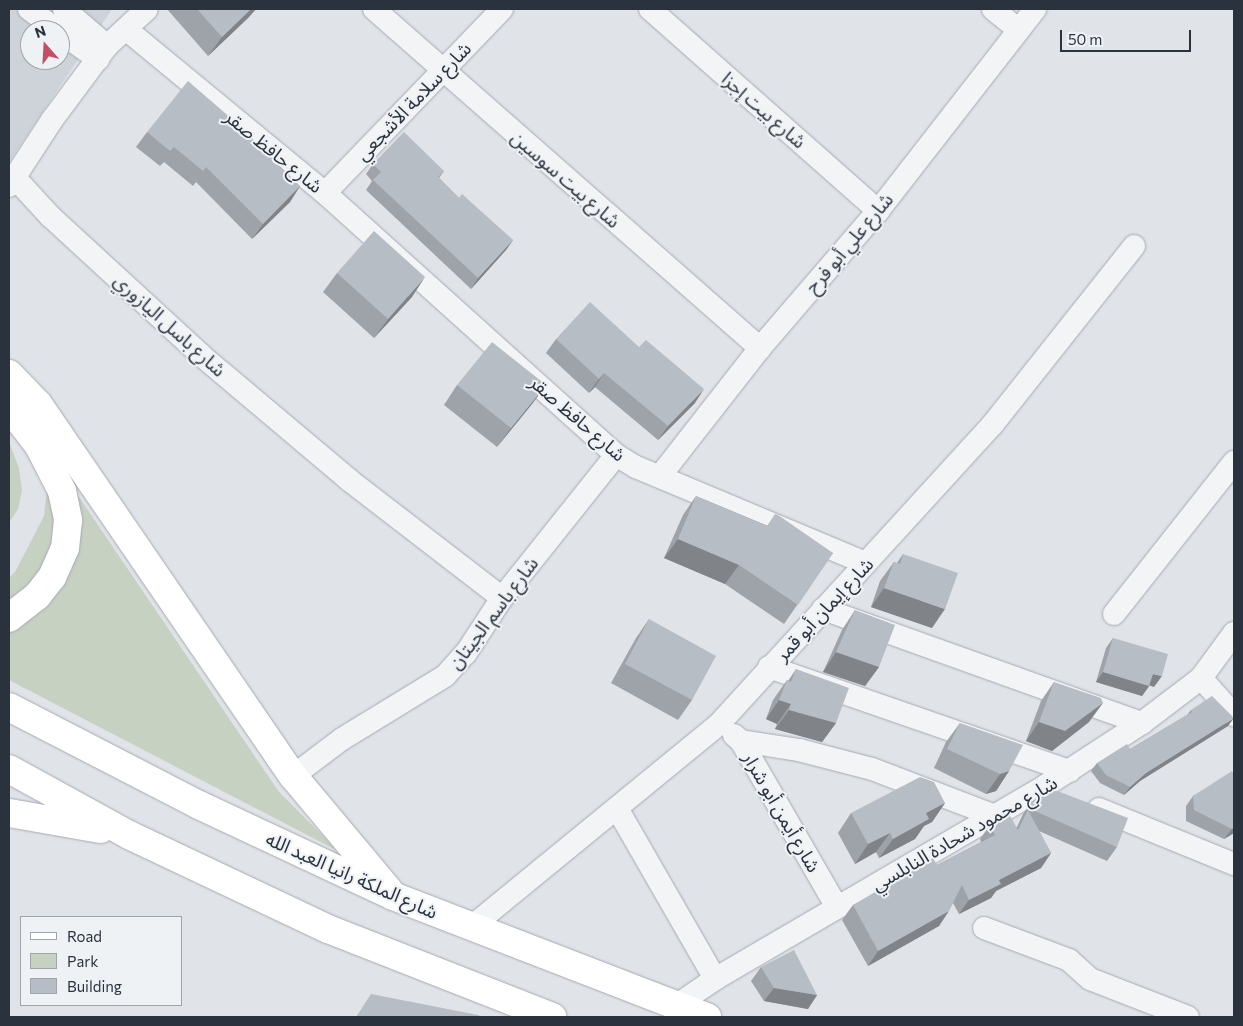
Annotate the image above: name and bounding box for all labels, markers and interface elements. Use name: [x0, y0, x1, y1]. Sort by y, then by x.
north arrow: [20, 20, 70, 70]
scale bar: [1063, 20, 1194, 52]
text: N: [33, 22, 48, 41]
text: 50 m: [1068, 30, 1102, 48]
street label: شارع سلامة الأشجعي: [351, 37, 475, 165]
street label: شارع بيت إجزا: [717, 67, 811, 153]
street label: شارع حافظ صقر: [220, 105, 328, 197]
street label: شارع بيت سوسين: [507, 125, 625, 233]
street label: شارع علي أبو فرح: [800, 188, 898, 298]
street label: شارع باسل اليازوري: [109, 269, 231, 381]
street label: شارع حافظ صقر: [525, 370, 631, 466]
street label: شارع باسم الجيتان: [443, 552, 543, 674]
street label: شارع إيمان أبو قمر: [770, 553, 878, 665]
street label: شارع أيمن أبو شرار: [738, 748, 826, 876]
street label: شارع محمود شحادة النابلسي: [867, 770, 1061, 896]
street label: شارع الملكة رانيا العبد الله: [263, 827, 441, 923]
legend: [20, 916, 182, 1006]
text: Road: [67, 927, 102, 945]
text: Park: [67, 952, 98, 970]
text: Building: [67, 977, 122, 995]

